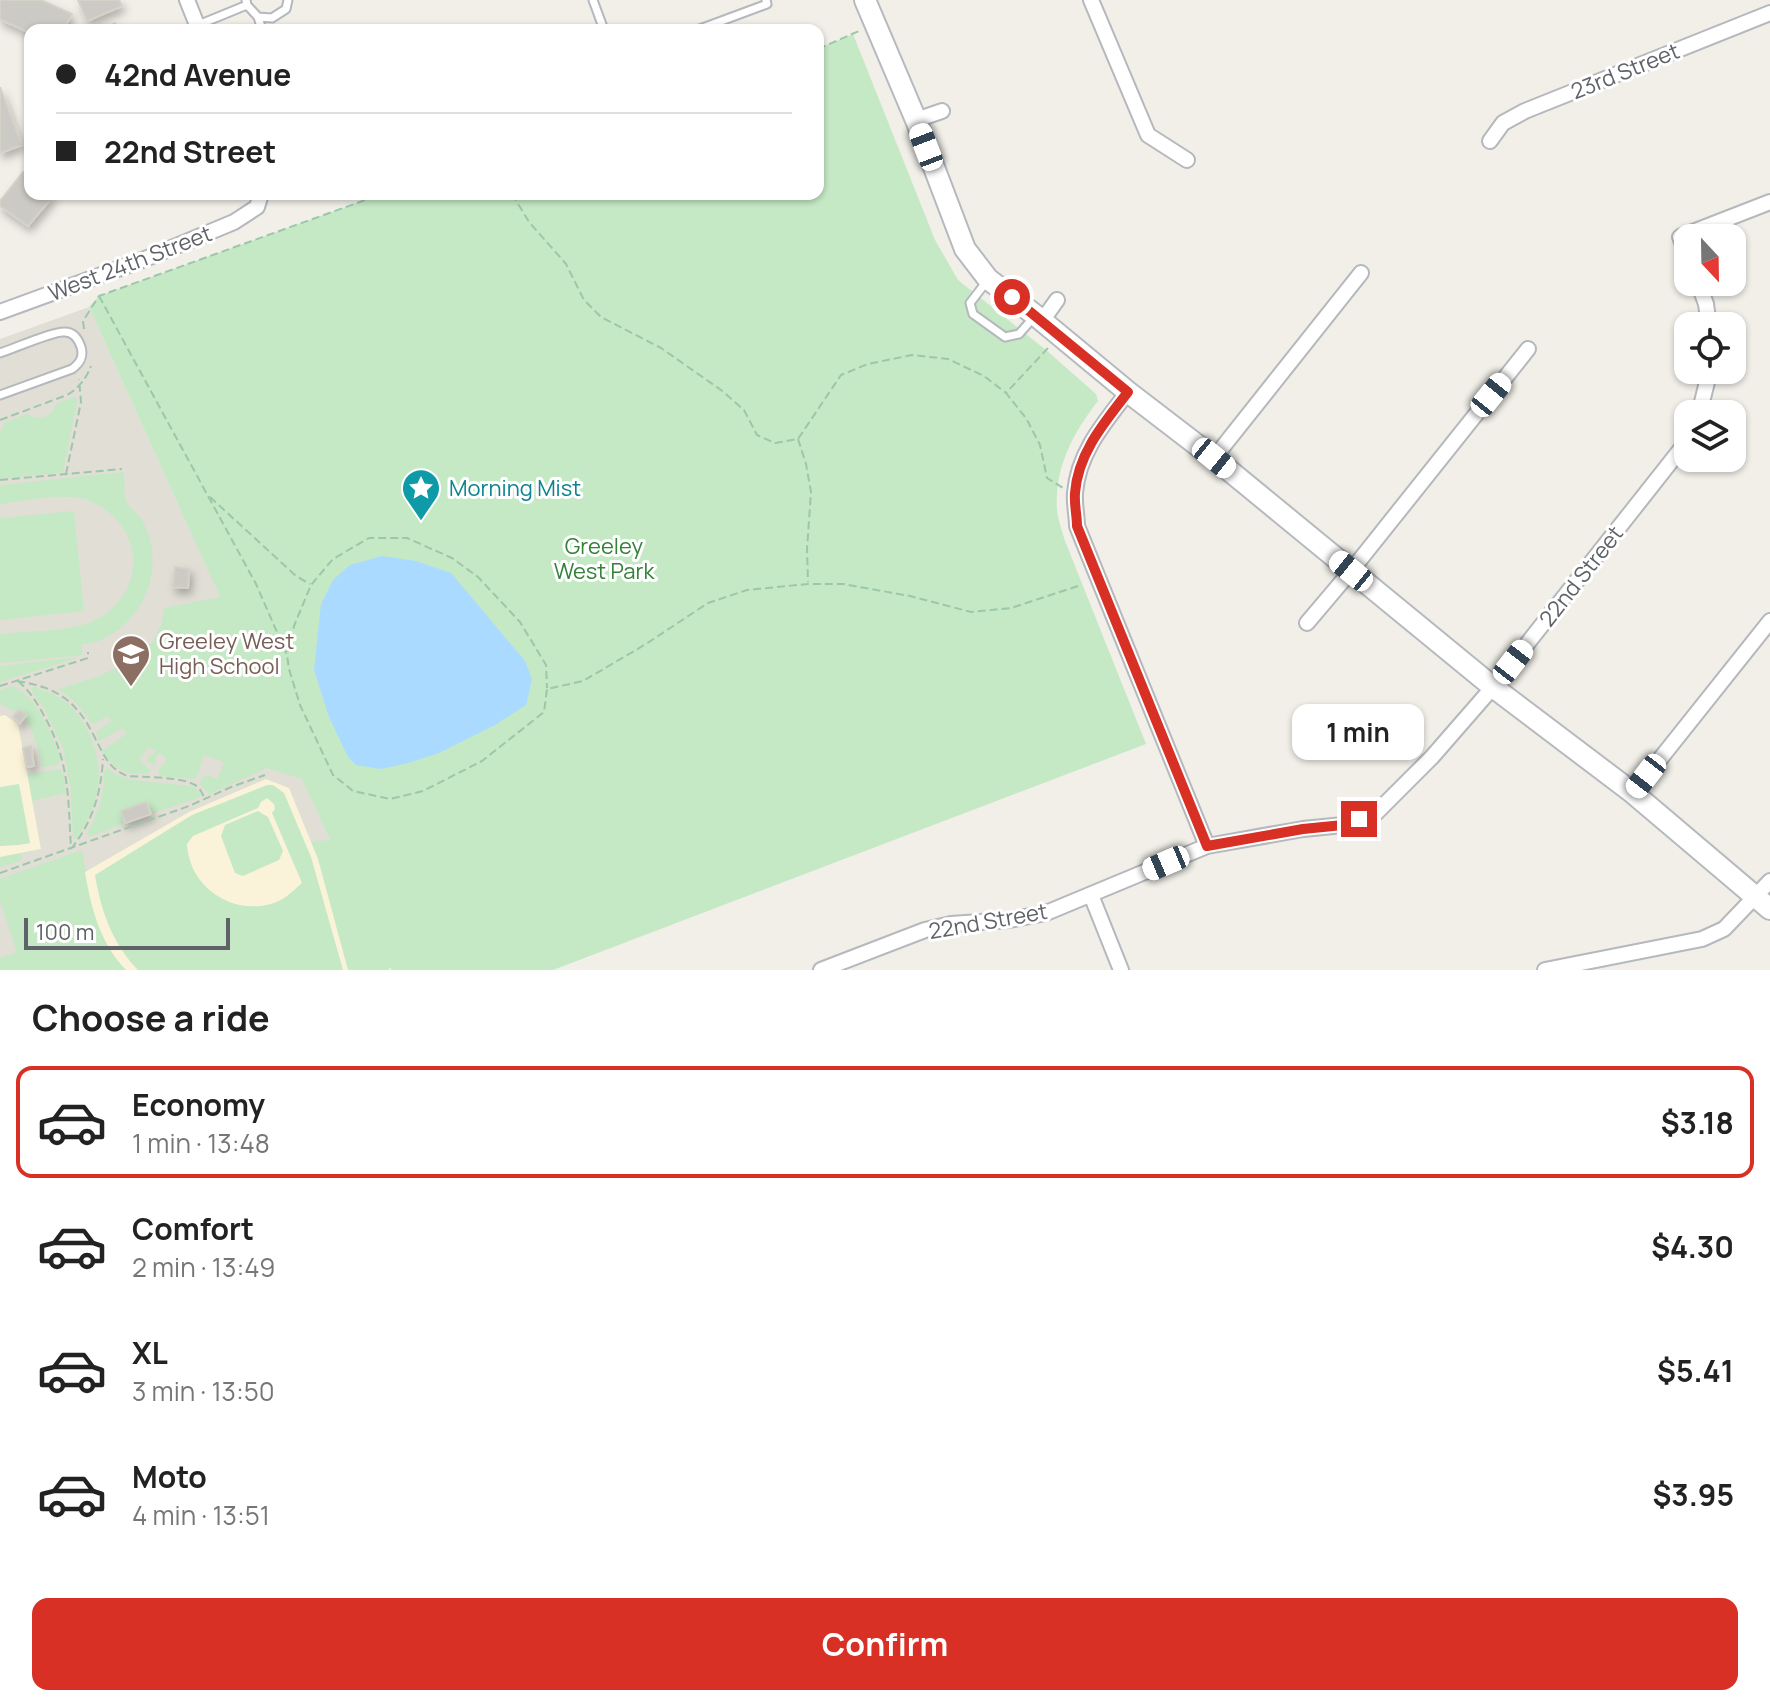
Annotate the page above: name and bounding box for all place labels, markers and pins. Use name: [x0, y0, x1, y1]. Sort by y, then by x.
place icon: Morning Mist: [400, 467, 442, 522]
place label: Morning Mist: [449, 473, 581, 503]
place label: Greeley West High School: [159, 626, 294, 681]
school or university icon: Greeley West High School: [110, 633, 152, 688]

